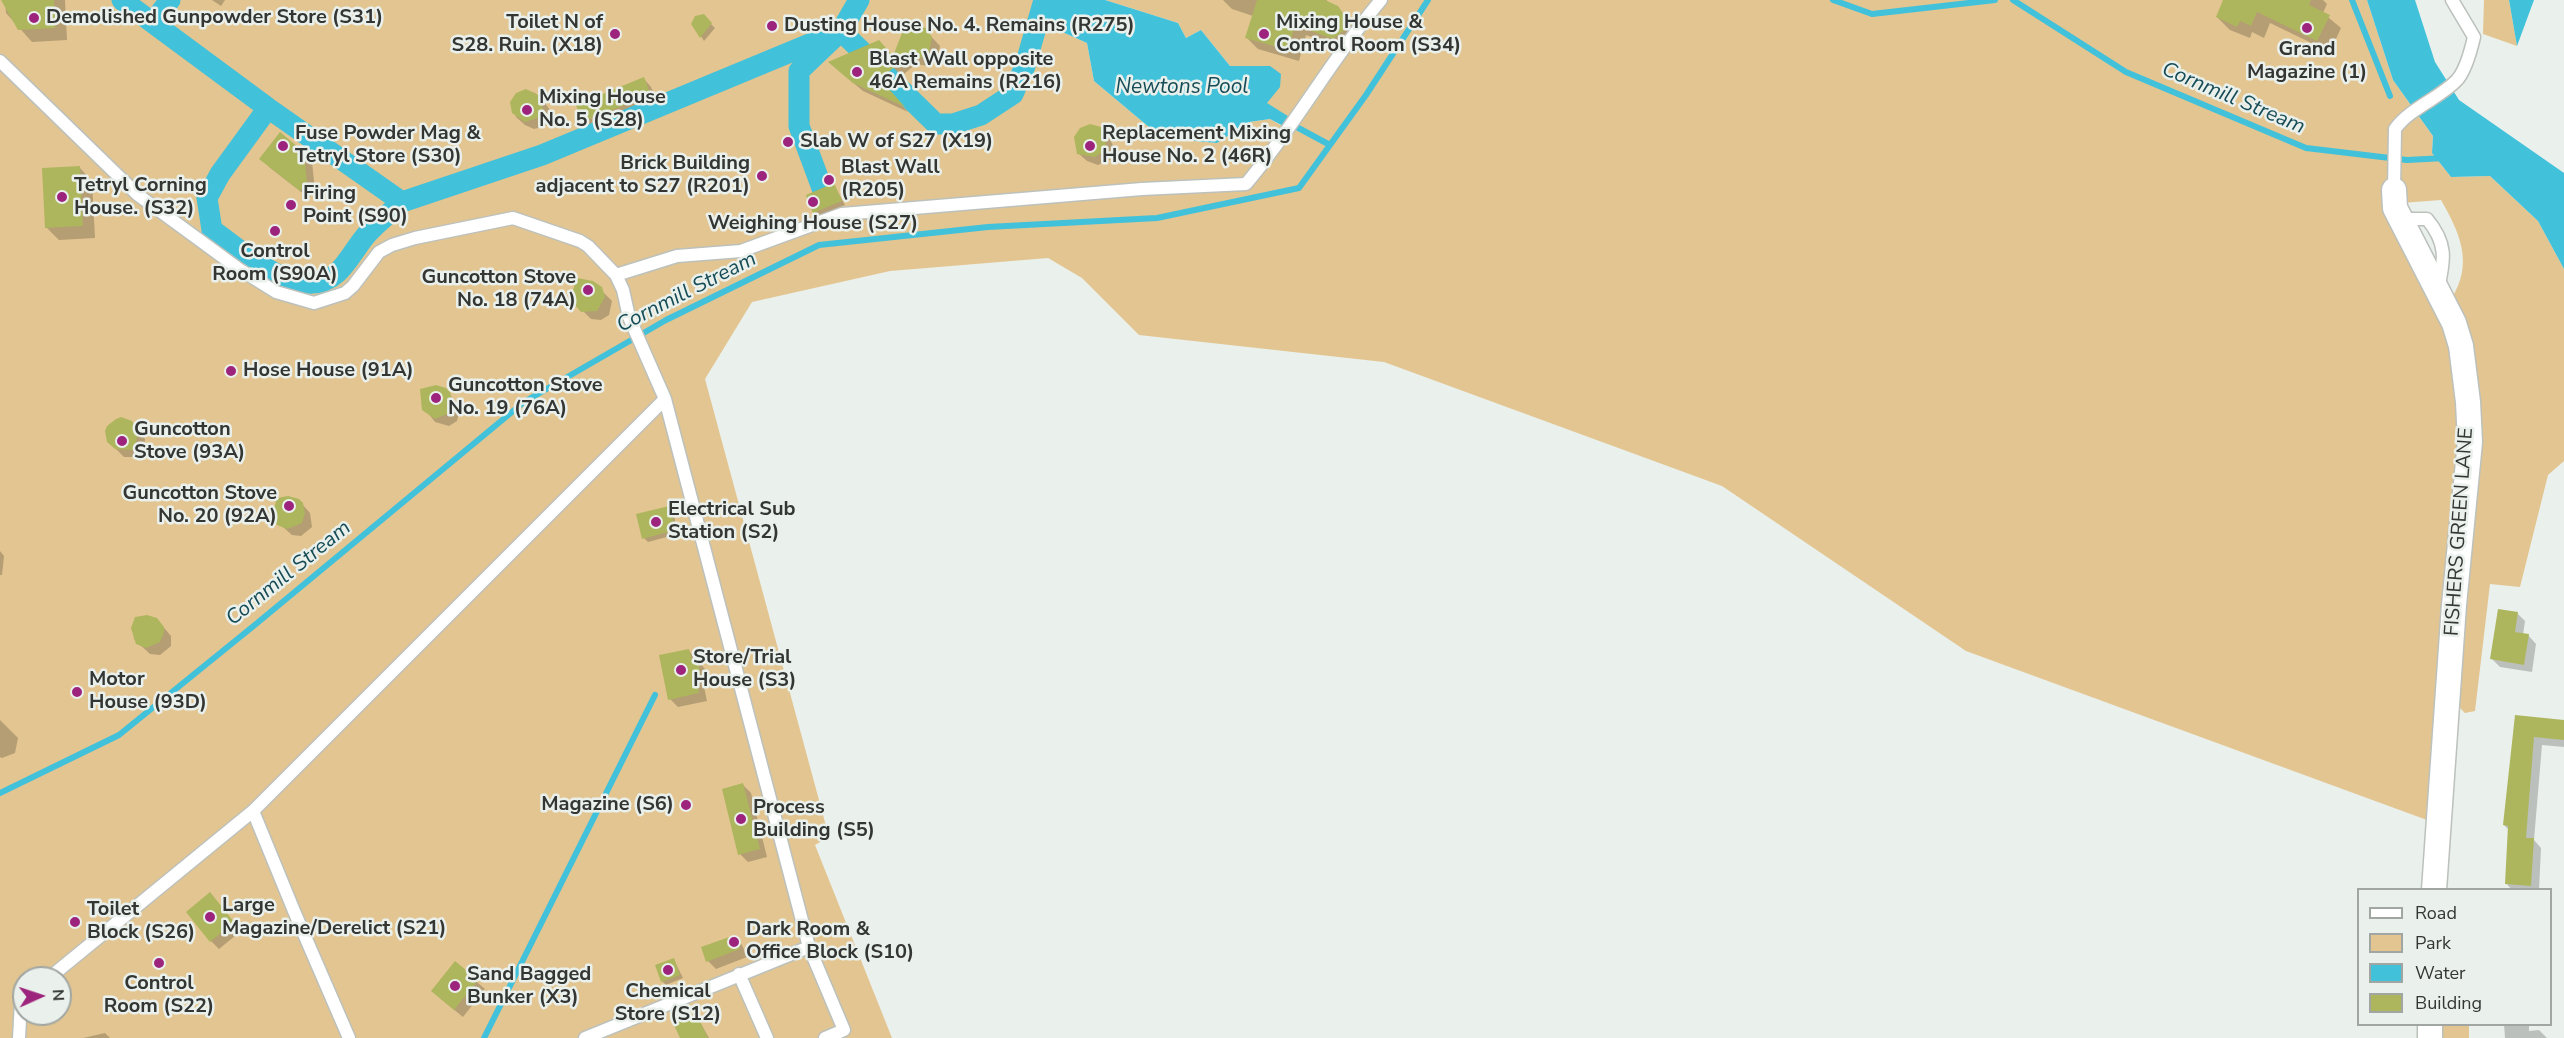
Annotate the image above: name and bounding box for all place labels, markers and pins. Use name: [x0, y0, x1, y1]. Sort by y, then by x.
place label: Demolished Gunpowder Store (S31): [46, 6, 383, 30]
marker: Demolished Gunpowder Store (S31): [27, 11, 41, 25]
place label: Toilet N of S28. Ruin. (X18): [452, 11, 603, 58]
place label: Mixing House & Control Room (S34): [1276, 11, 1461, 58]
place label: Dusting House No. 4. Remains (R275): [784, 14, 1135, 38]
marker: Dusting House No. 4. Remains (R275): [765, 19, 779, 33]
marker: Grand Magazine (1): [2300, 21, 2314, 35]
marker: Toilet N of S28. Ruin. (X18): [608, 27, 622, 41]
marker: Mixing House & Control Room (S34): [1257, 27, 1271, 41]
place label: Grand Magazine (1): [2247, 38, 2367, 85]
place label: Blast Wall opposite 46A Remains (R216): [869, 48, 1062, 95]
marker: Blast Wall opposite 46A Remains (R216): [850, 65, 864, 79]
place label: Mixing House No. 5 (S28): [539, 86, 666, 133]
marker: Mixing House No. 5 (S28): [520, 103, 534, 117]
place label: Fuse Powder Mag & Tetryl Store (S30): [295, 122, 481, 169]
place label: Replacement Mixing House No. 2 (46R): [1102, 122, 1291, 169]
place label: Slab W of S27 (X19): [800, 130, 993, 154]
marker: Slab W of S27 (X19): [781, 135, 795, 149]
marker: Fuse Powder Mag & Tetryl Store (S30): [276, 139, 290, 153]
marker: Replacement Mixing House No. 2 (46R): [1083, 139, 1097, 153]
place label: Brick Building adjacent to S27 (R201): [536, 152, 750, 199]
place label: Blast Wall (R205): [841, 156, 940, 203]
marker: Brick Building adjacent to S27 (R201): [755, 169, 769, 183]
marker: Blast Wall (R205): [822, 173, 836, 187]
place label: Tetryl Corning House. (S32): [74, 174, 207, 221]
place label: Firing Point (S90): [303, 182, 408, 229]
marker: Tetryl Corning House. (S32): [55, 190, 69, 204]
marker: Weighing House (S27): [806, 195, 820, 209]
marker: Firing Point (S90): [284, 198, 298, 212]
place label: Weighing House (S27): [708, 212, 918, 236]
marker: Control Room (S90A): [268, 224, 282, 238]
place label: Control Room (S90A): [212, 240, 338, 287]
place label: Guncotton Stove No. 18 (74A): [421, 266, 576, 313]
marker: Guncotton Stove No. 18 (74A): [581, 283, 595, 297]
place label: Hose House (91A): [243, 359, 414, 383]
marker: Hose House (91A): [224, 364, 238, 378]
place label: Guncotton Stove No. 19 (76A): [448, 374, 603, 421]
marker: Guncotton Stove No. 19 (76A): [429, 391, 443, 405]
place label: Guncotton Stove (93A): [134, 418, 245, 465]
marker: Guncotton Stove (93A): [115, 434, 129, 448]
place label: Guncotton Stove No. 20 (92A): [122, 482, 277, 529]
place label: Electrical Sub Station (S2): [668, 498, 795, 545]
marker: Guncotton Stove No. 20 (92A): [282, 499, 296, 513]
marker: Electrical Sub Station (S2): [649, 515, 663, 529]
place label: Store/Trial House (S3): [693, 646, 796, 693]
marker: Store/Trial House (S3): [674, 663, 688, 677]
place label: Motor House (93D): [89, 668, 207, 715]
marker: Motor House (93D): [70, 685, 84, 699]
place label: Magazine (S6): [541, 793, 674, 817]
place label: Process Building (S5): [753, 796, 875, 843]
marker: Magazine (S6): [679, 798, 693, 812]
marker: Process Building (S5): [734, 812, 748, 826]
place label: Large Magazine/Derelict (S21): [222, 894, 446, 941]
place label: Toilet Block (S26): [87, 898, 195, 945]
marker: Large Magazine/Derelict (S21): [203, 910, 217, 924]
marker: Toilet Block (S26): [68, 915, 82, 929]
place label: Dark Room & Office Block (S10): [746, 918, 914, 965]
marker: Dark Room & Office Block (S10): [727, 935, 741, 949]
marker: Control Room (S22): [152, 956, 166, 970]
place label: Sand Bagged Bunker (X3): [467, 963, 591, 1010]
marker: Chemical Store (S12): [661, 963, 675, 977]
place label: Control Room (S22): [104, 972, 214, 1019]
marker: Sand Bagged Bunker (X3): [448, 979, 462, 993]
place label: Chemical Store (S12): [615, 980, 721, 1027]

